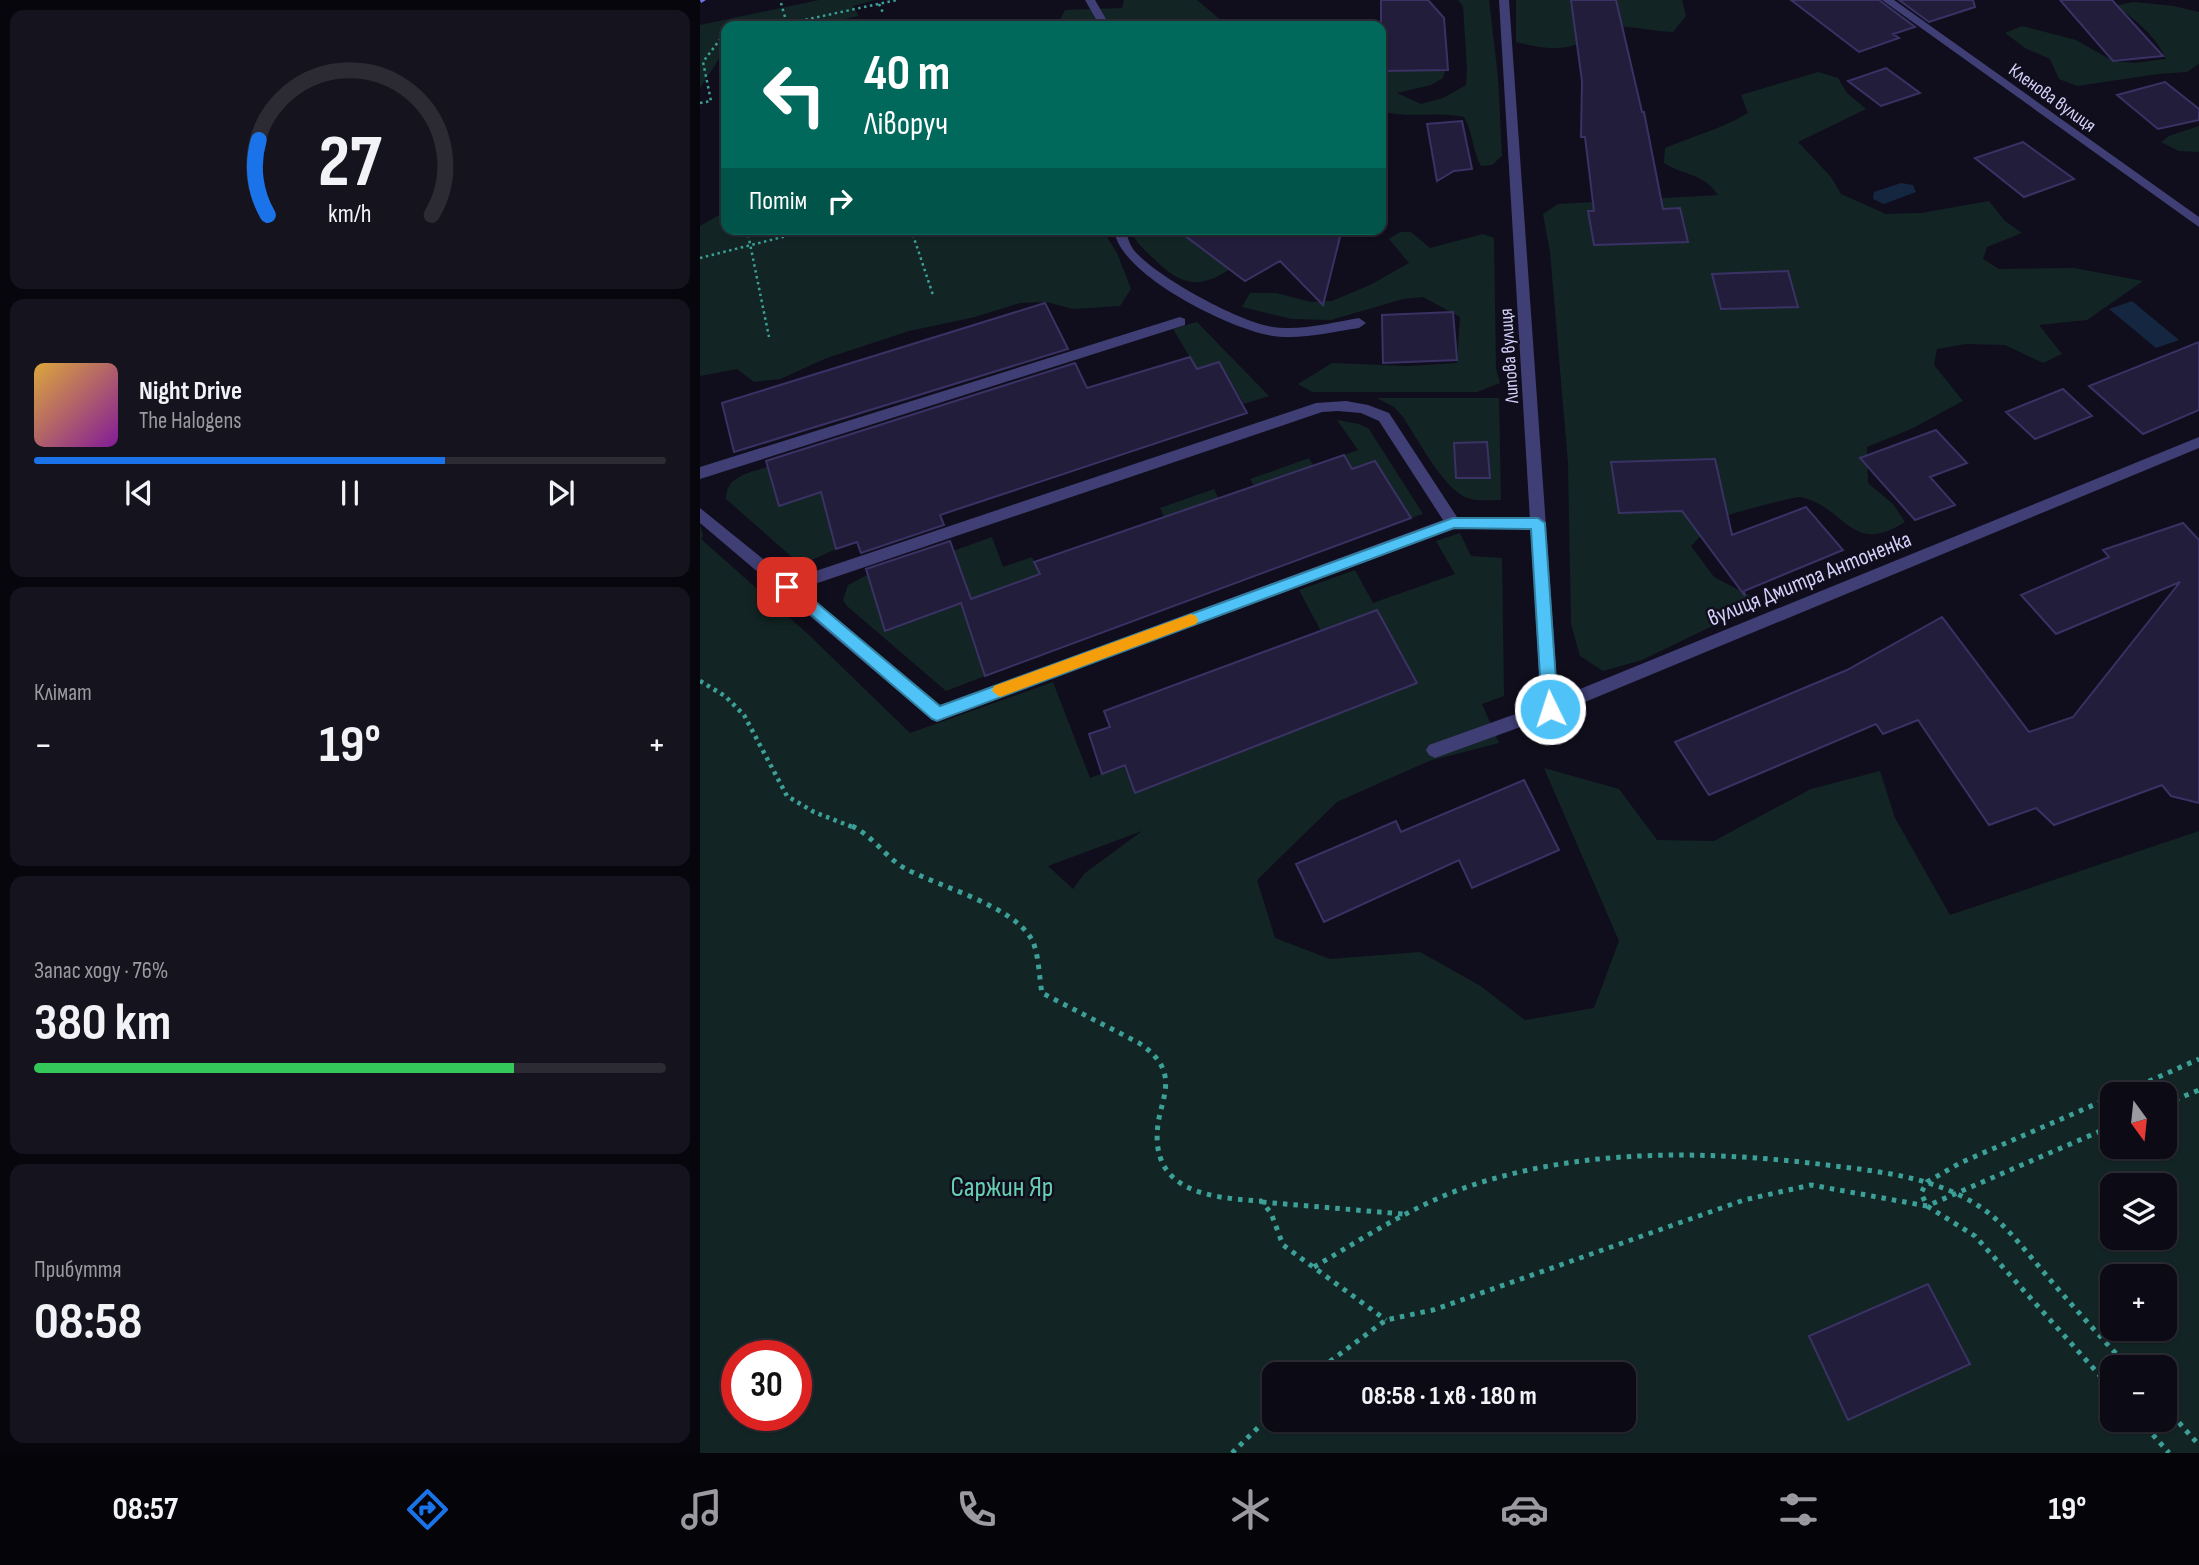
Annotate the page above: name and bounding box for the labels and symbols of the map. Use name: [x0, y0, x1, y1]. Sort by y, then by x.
street label: Кленова вулиця: [2004, 59, 2100, 138]
street label: Липова вулиця: [1495, 308, 1524, 405]
street label: вулиця Дмитра Антоненка: [1704, 525, 1915, 633]
pin: [757, 557, 817, 617]
position arrow: [1513, 672, 1587, 746]
north arrow: [2100, 1082, 2177, 1158]
park label: Саржин Яр: [951, 1171, 1053, 1204]
speed limit sign: 30: [721, 1340, 812, 1431]

